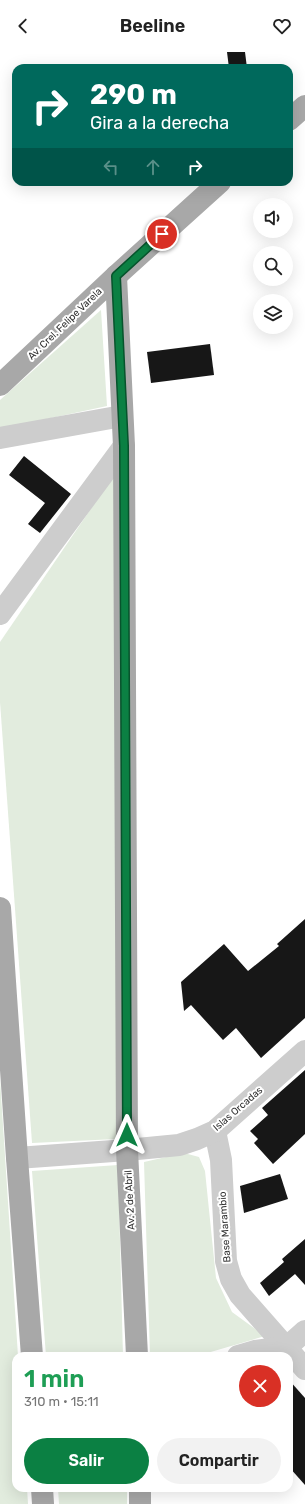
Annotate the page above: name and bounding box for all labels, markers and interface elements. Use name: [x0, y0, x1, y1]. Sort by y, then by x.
icon: back: [12, 15, 34, 37]
text: Beeline: [120, 15, 185, 37]
icon: heart: [271, 15, 293, 37]
text: 290 m: [90, 78, 177, 111]
icon: right: [24, 80, 76, 132]
text: Gira a la derecha: [90, 112, 229, 134]
icon: left: [100, 156, 122, 178]
icon: ahead: [142, 156, 164, 178]
icon: right: [184, 156, 206, 178]
map controls: [253, 198, 293, 334]
button: sound: [253, 198, 293, 238]
pin: [145, 217, 179, 251]
icon: arrive: [151, 223, 173, 245]
button: search: [253, 246, 293, 286]
street label: Av. Crel. Felipe Varela: [25, 286, 105, 362]
button: layers: [253, 294, 293, 334]
street label: Islas Orcadas: [211, 1084, 265, 1134]
position arrow: [106, 1114, 148, 1156]
street label: Av. 2 de Abril: [122, 1170, 138, 1230]
street label: Base Marambio: [217, 1191, 233, 1263]
text: 1 min: [24, 1365, 84, 1393]
button: close: [239, 1365, 281, 1407]
text: 310 m · 15:11: [24, 1394, 99, 1409]
button: Salir: [24, 1438, 149, 1484]
button: Compartir: [157, 1438, 281, 1484]

